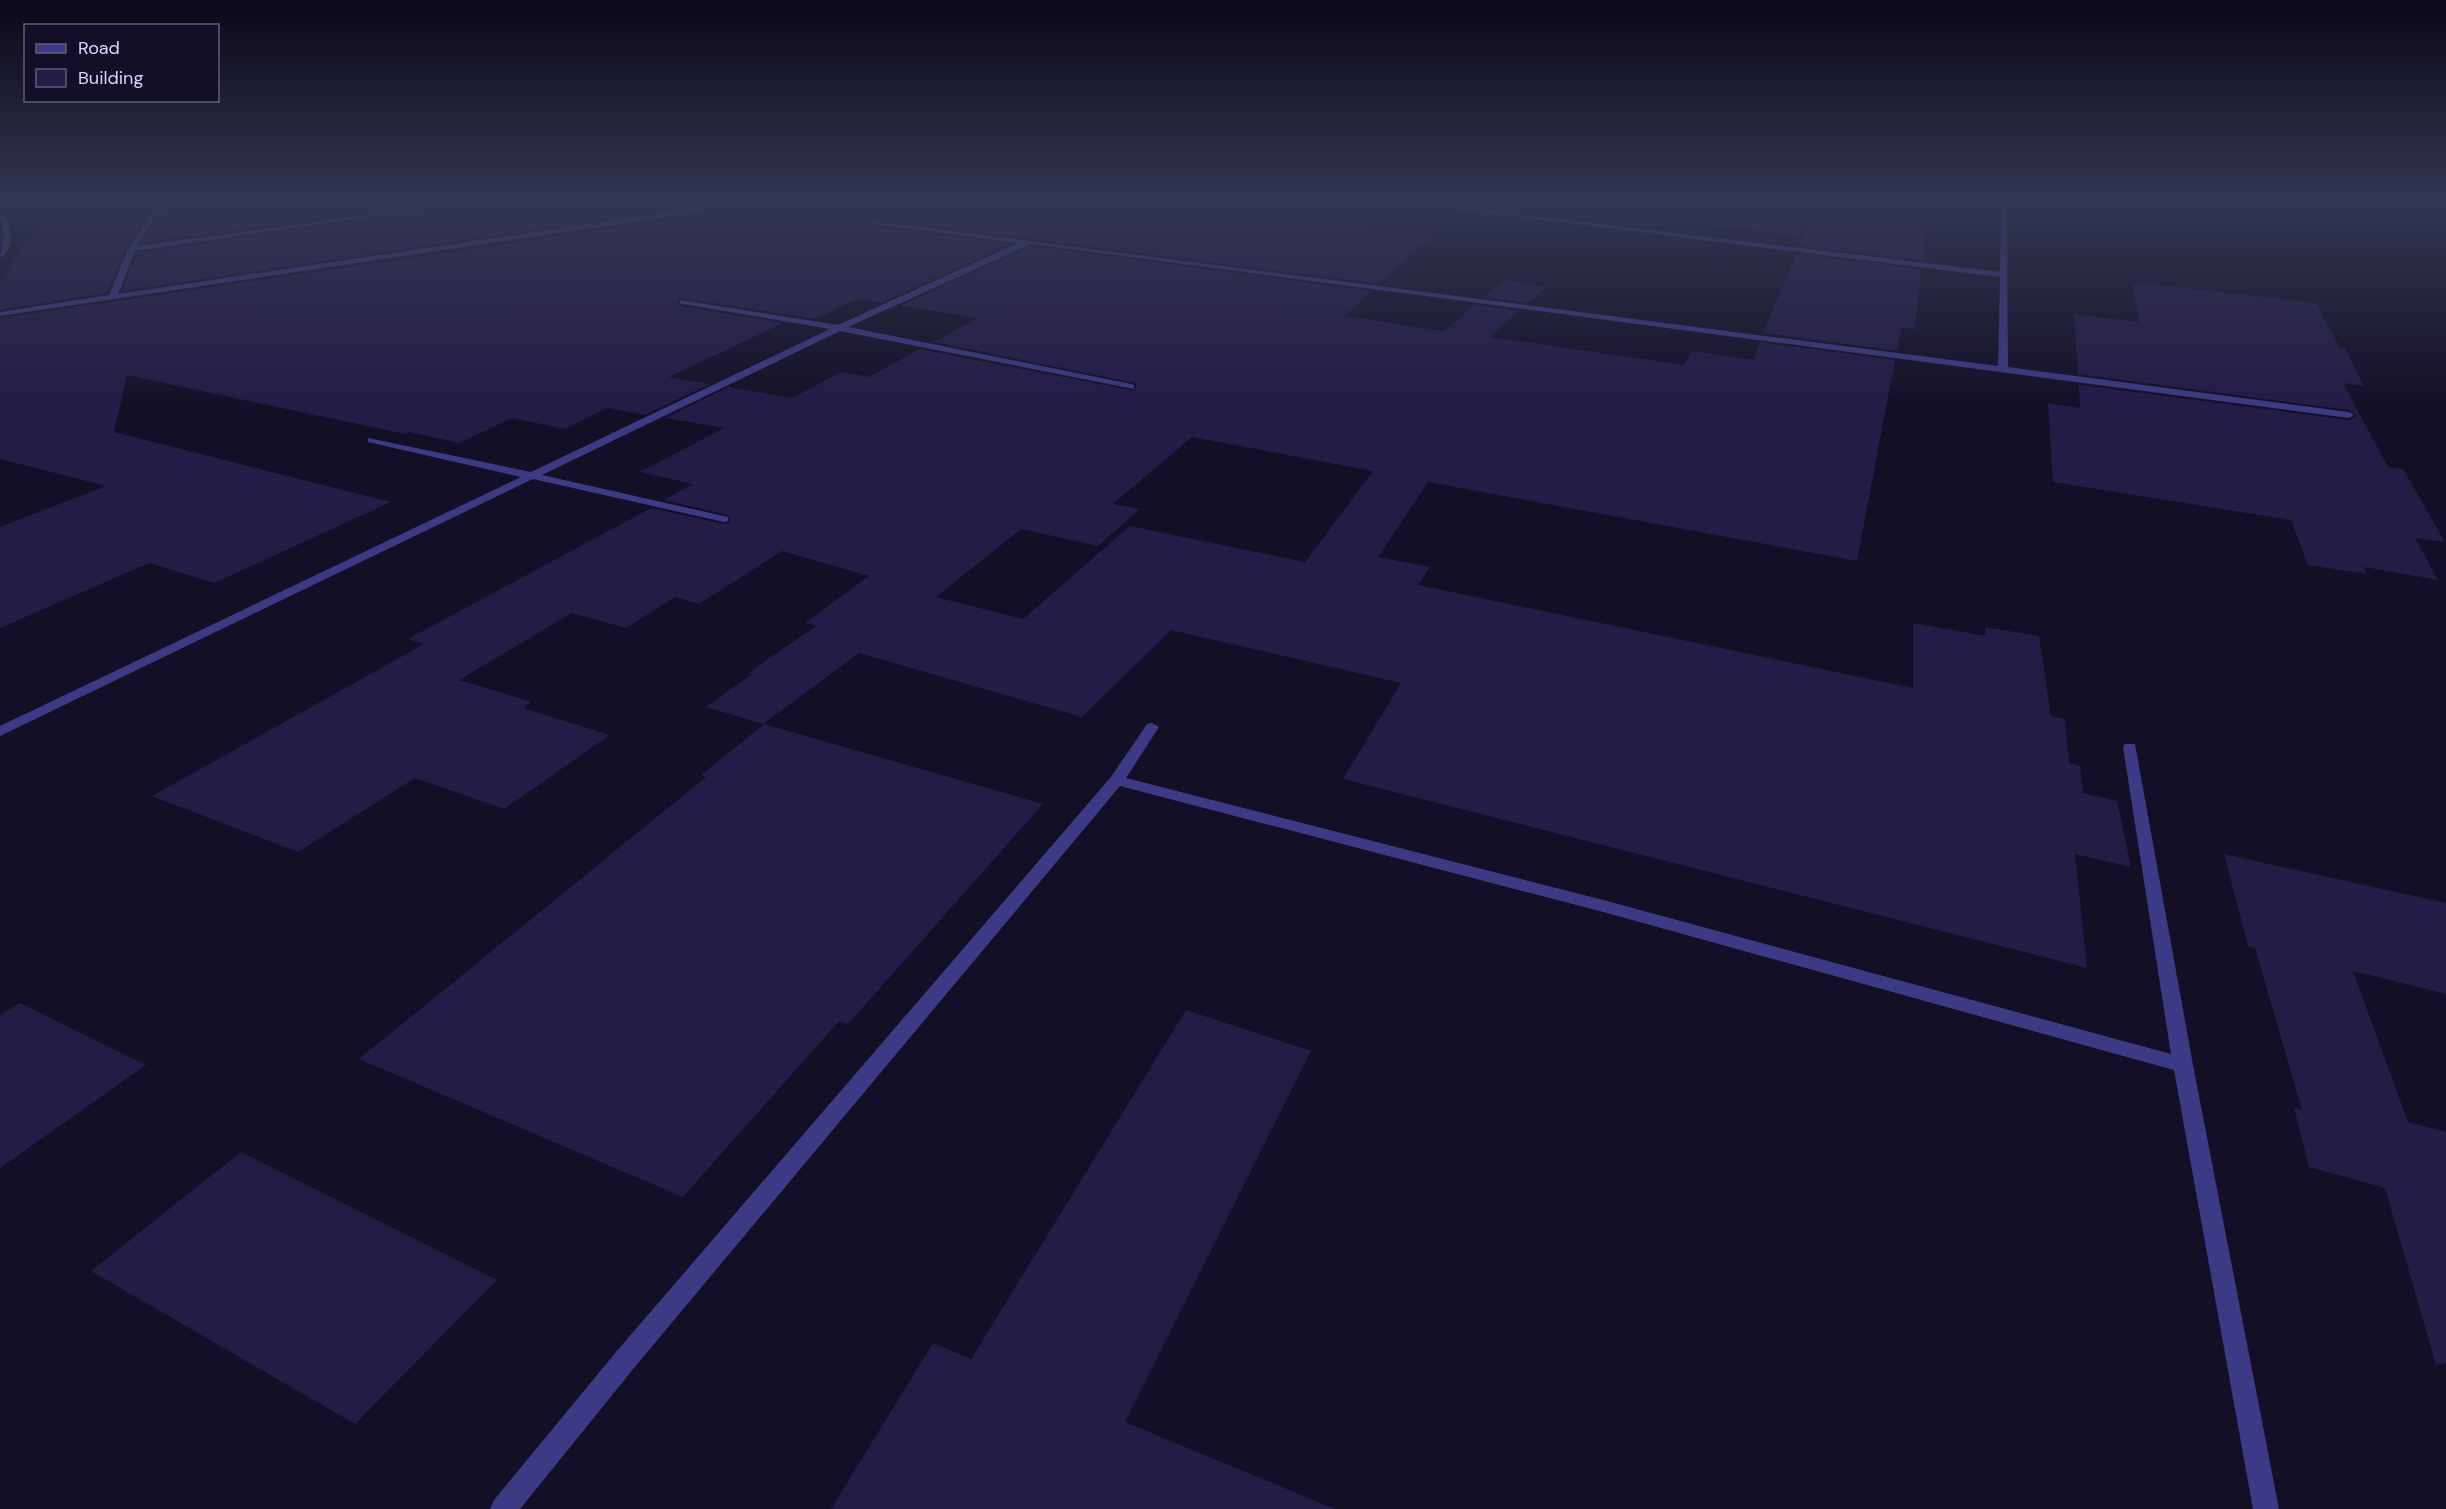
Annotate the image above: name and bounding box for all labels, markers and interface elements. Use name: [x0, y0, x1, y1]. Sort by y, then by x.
legend: [24, 24, 219, 102]
text: Road: [78, 36, 120, 60]
text: Building: [78, 66, 143, 90]

